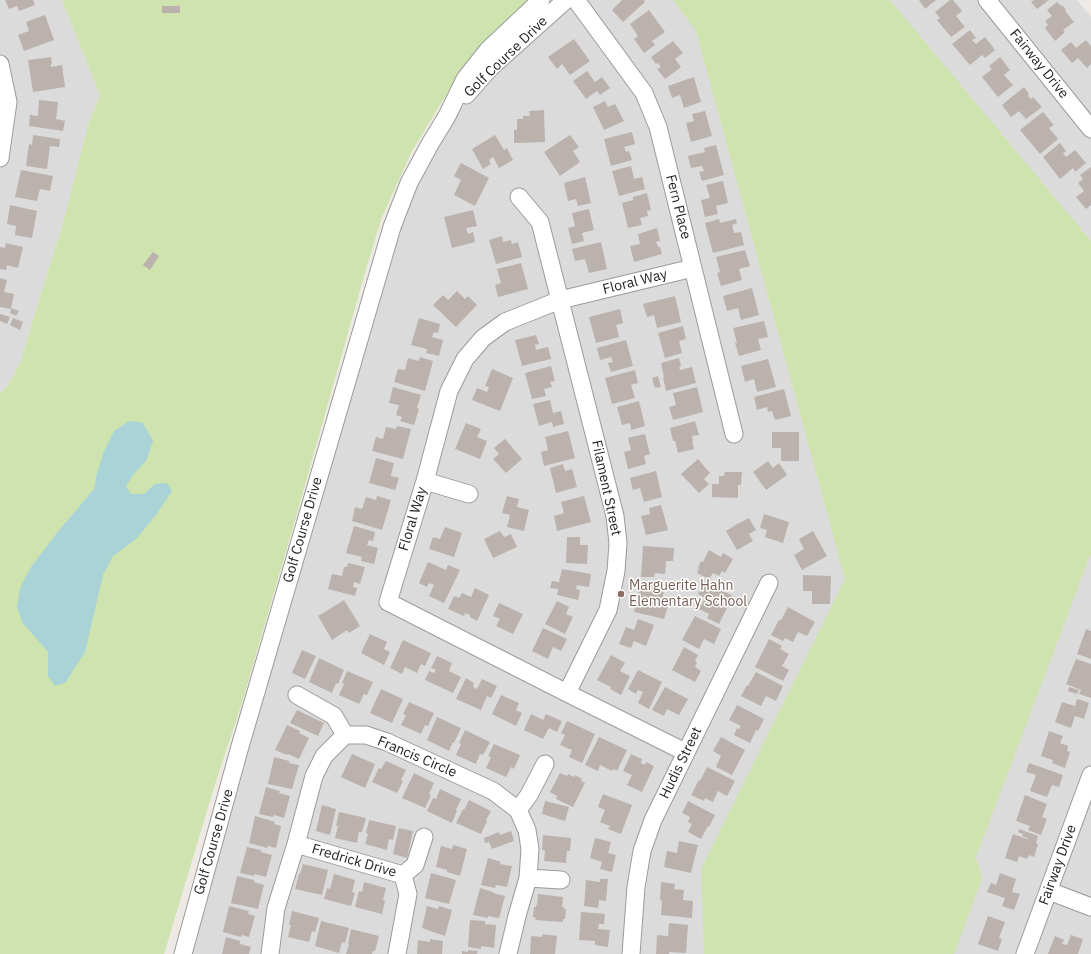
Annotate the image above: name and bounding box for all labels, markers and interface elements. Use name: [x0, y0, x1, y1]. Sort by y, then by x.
street label: Golf Course Drive: [461, 13, 551, 101]
street label: Fairway Drive: [1006, 26, 1072, 102]
street label: Fern Place: [662, 173, 694, 241]
street label: Floral Way: [601, 266, 669, 298]
street label: Filament Street: [588, 439, 624, 537]
street label: Golf Course Drive: [280, 475, 326, 585]
street label: Floral Way: [395, 485, 431, 553]
place label: Marguerite Hahn Elementary School: [629, 578, 747, 610]
marker: Marguerite Hahn Elementary School: [616, 589, 626, 599]
street label: Hudis Street: [656, 724, 706, 802]
street label: Francis Circle: [375, 733, 459, 781]
street label: Golf Course Drive: [191, 787, 237, 897]
street label: Fairway Drive: [1036, 823, 1080, 907]
street label: Fredrick Drive: [310, 841, 398, 881]

